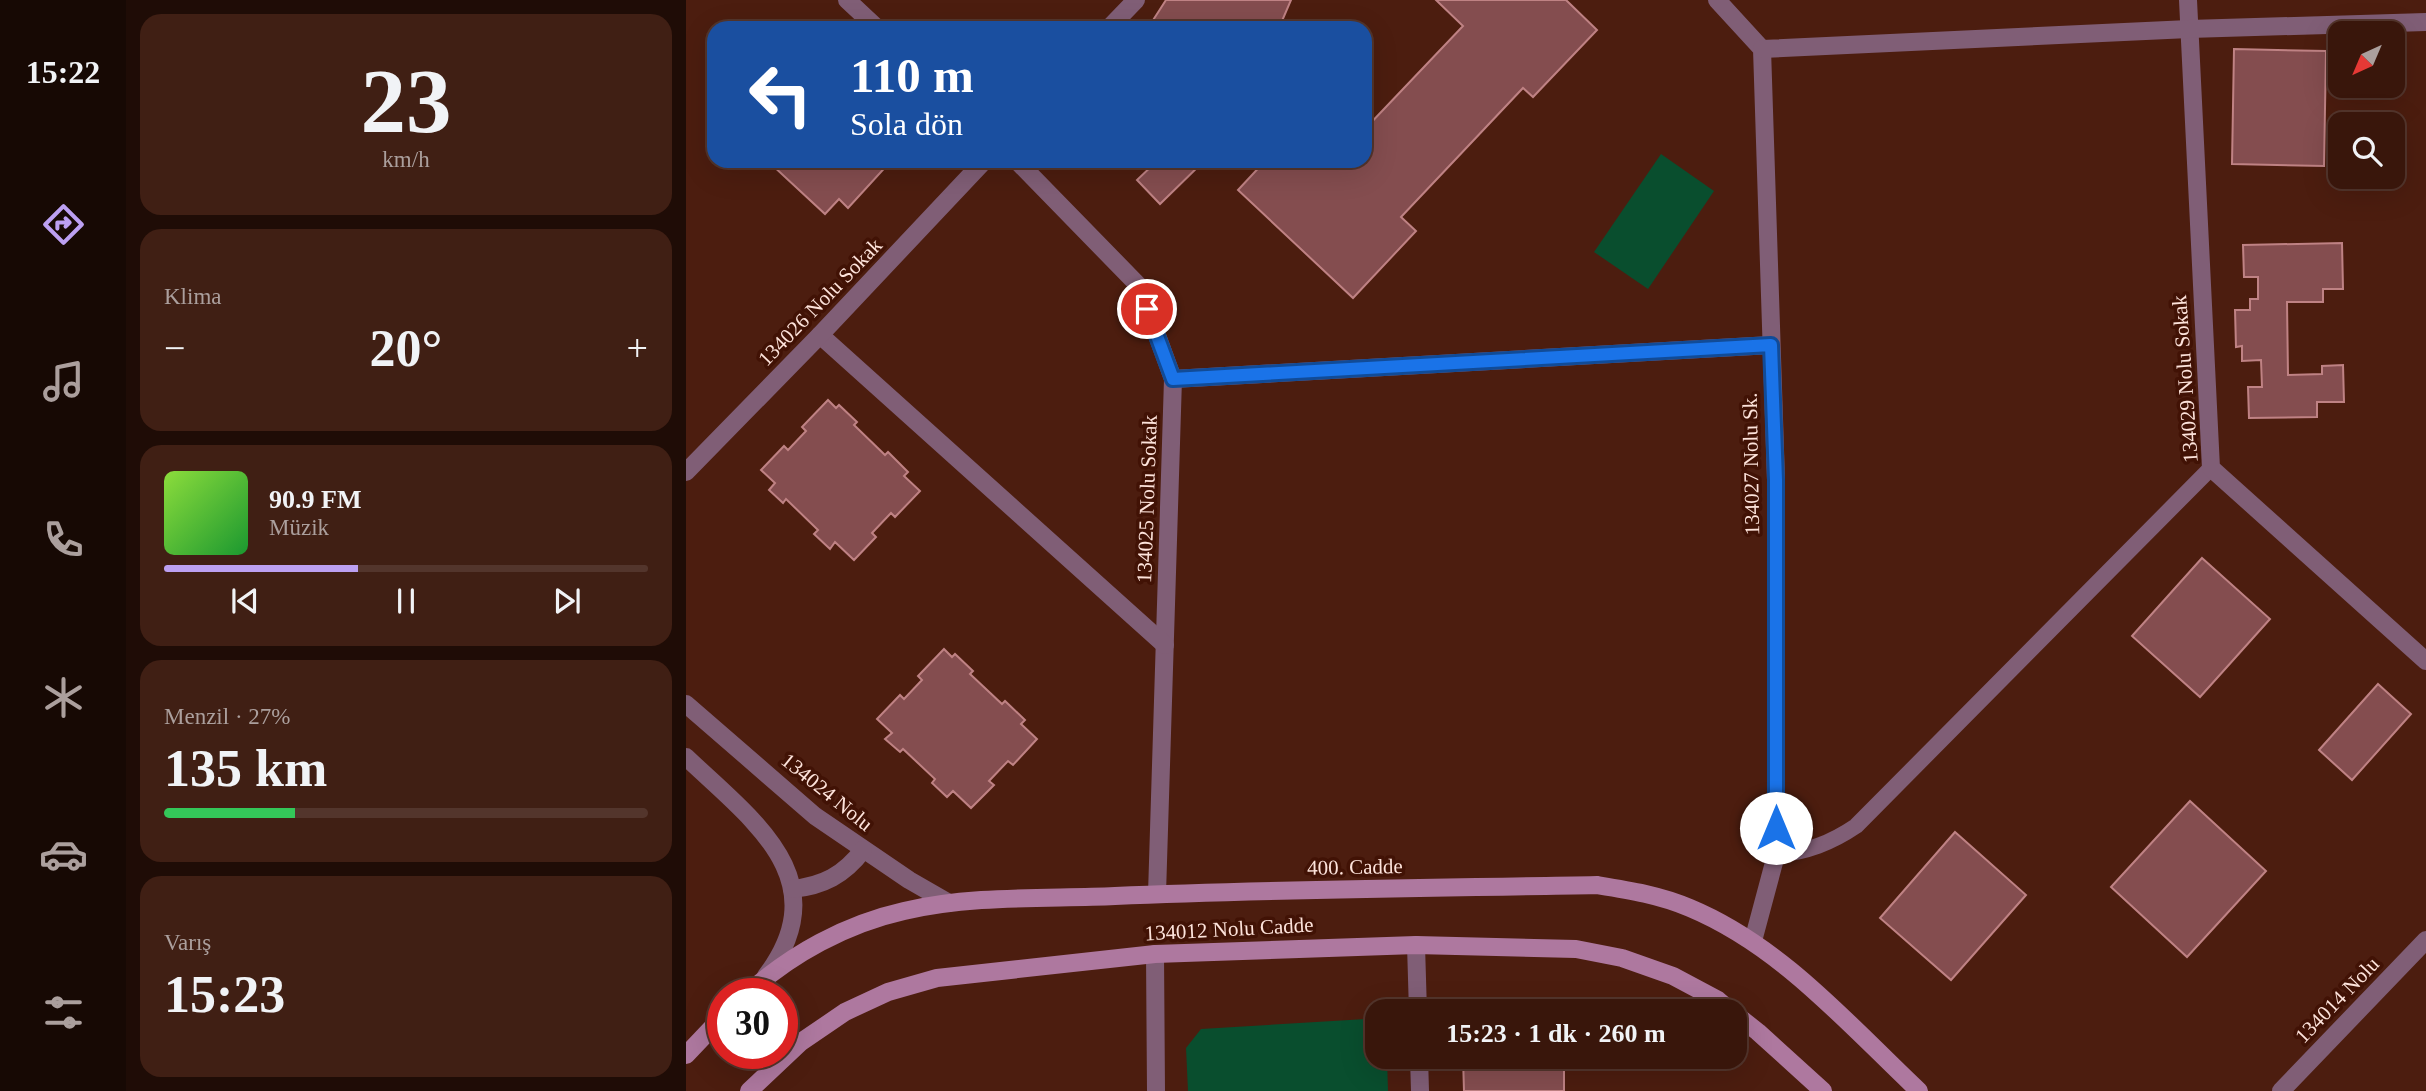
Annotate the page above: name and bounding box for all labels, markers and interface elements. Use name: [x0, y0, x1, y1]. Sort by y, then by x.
north arrow: [2328, 21, 2404, 98]
map controls: [2328, 21, 2405, 189]
text: 110 m: [850, 48, 974, 103]
icon: left: [735, 49, 826, 140]
text: 23: [361, 51, 452, 152]
text: 15:22: [26, 54, 100, 90]
text: Sola dön: [850, 106, 963, 142]
button: search: [2328, 112, 2405, 189]
text: km/h: [382, 147, 430, 172]
icon: directions: [39, 200, 88, 249]
street label: 134026 Nolu Sokak: [753, 233, 887, 371]
pin: [1117, 279, 1177, 339]
text: Klima: [164, 284, 222, 309]
icon: arrive: [1128, 290, 1166, 328]
street label: 134029 Nolu Sokak: [2167, 294, 2203, 464]
text: 20°: [370, 320, 442, 377]
text: −: [164, 327, 185, 369]
text: +: [627, 327, 648, 369]
icon: music: [39, 357, 88, 406]
street label: 134027 Nolu Sk.: [1738, 392, 1764, 536]
street label: 134025 Nolu Sokak: [1132, 414, 1162, 583]
text: 90.9 FM: [269, 485, 361, 514]
icon: phone: [39, 515, 88, 564]
text: Müzik: [269, 515, 329, 540]
icon: previous: [226, 582, 264, 620]
icon: pause: [387, 582, 425, 620]
icon: next: [548, 582, 586, 620]
icon: climate: [39, 673, 88, 722]
text: Menzil · 27%: [164, 704, 290, 729]
text: 135 km: [164, 740, 327, 797]
street label: 134024 Nolu: [777, 748, 878, 836]
position arrow: [1739, 791, 1813, 865]
icon: car: [39, 830, 88, 879]
street label: 400. Cadde: [1307, 854, 1403, 880]
street label: 134012 Nolu Cadde: [1144, 913, 1314, 945]
text: Varış: [164, 930, 211, 955]
street label: 134014 Nolu: [2290, 952, 2384, 1048]
text: 15:23: [164, 966, 285, 1023]
speed limit sign: 30: [707, 978, 798, 1069]
icon: filters: [39, 988, 88, 1037]
text: 15:23 · 1 dk · 260 m: [1446, 1019, 1666, 1048]

